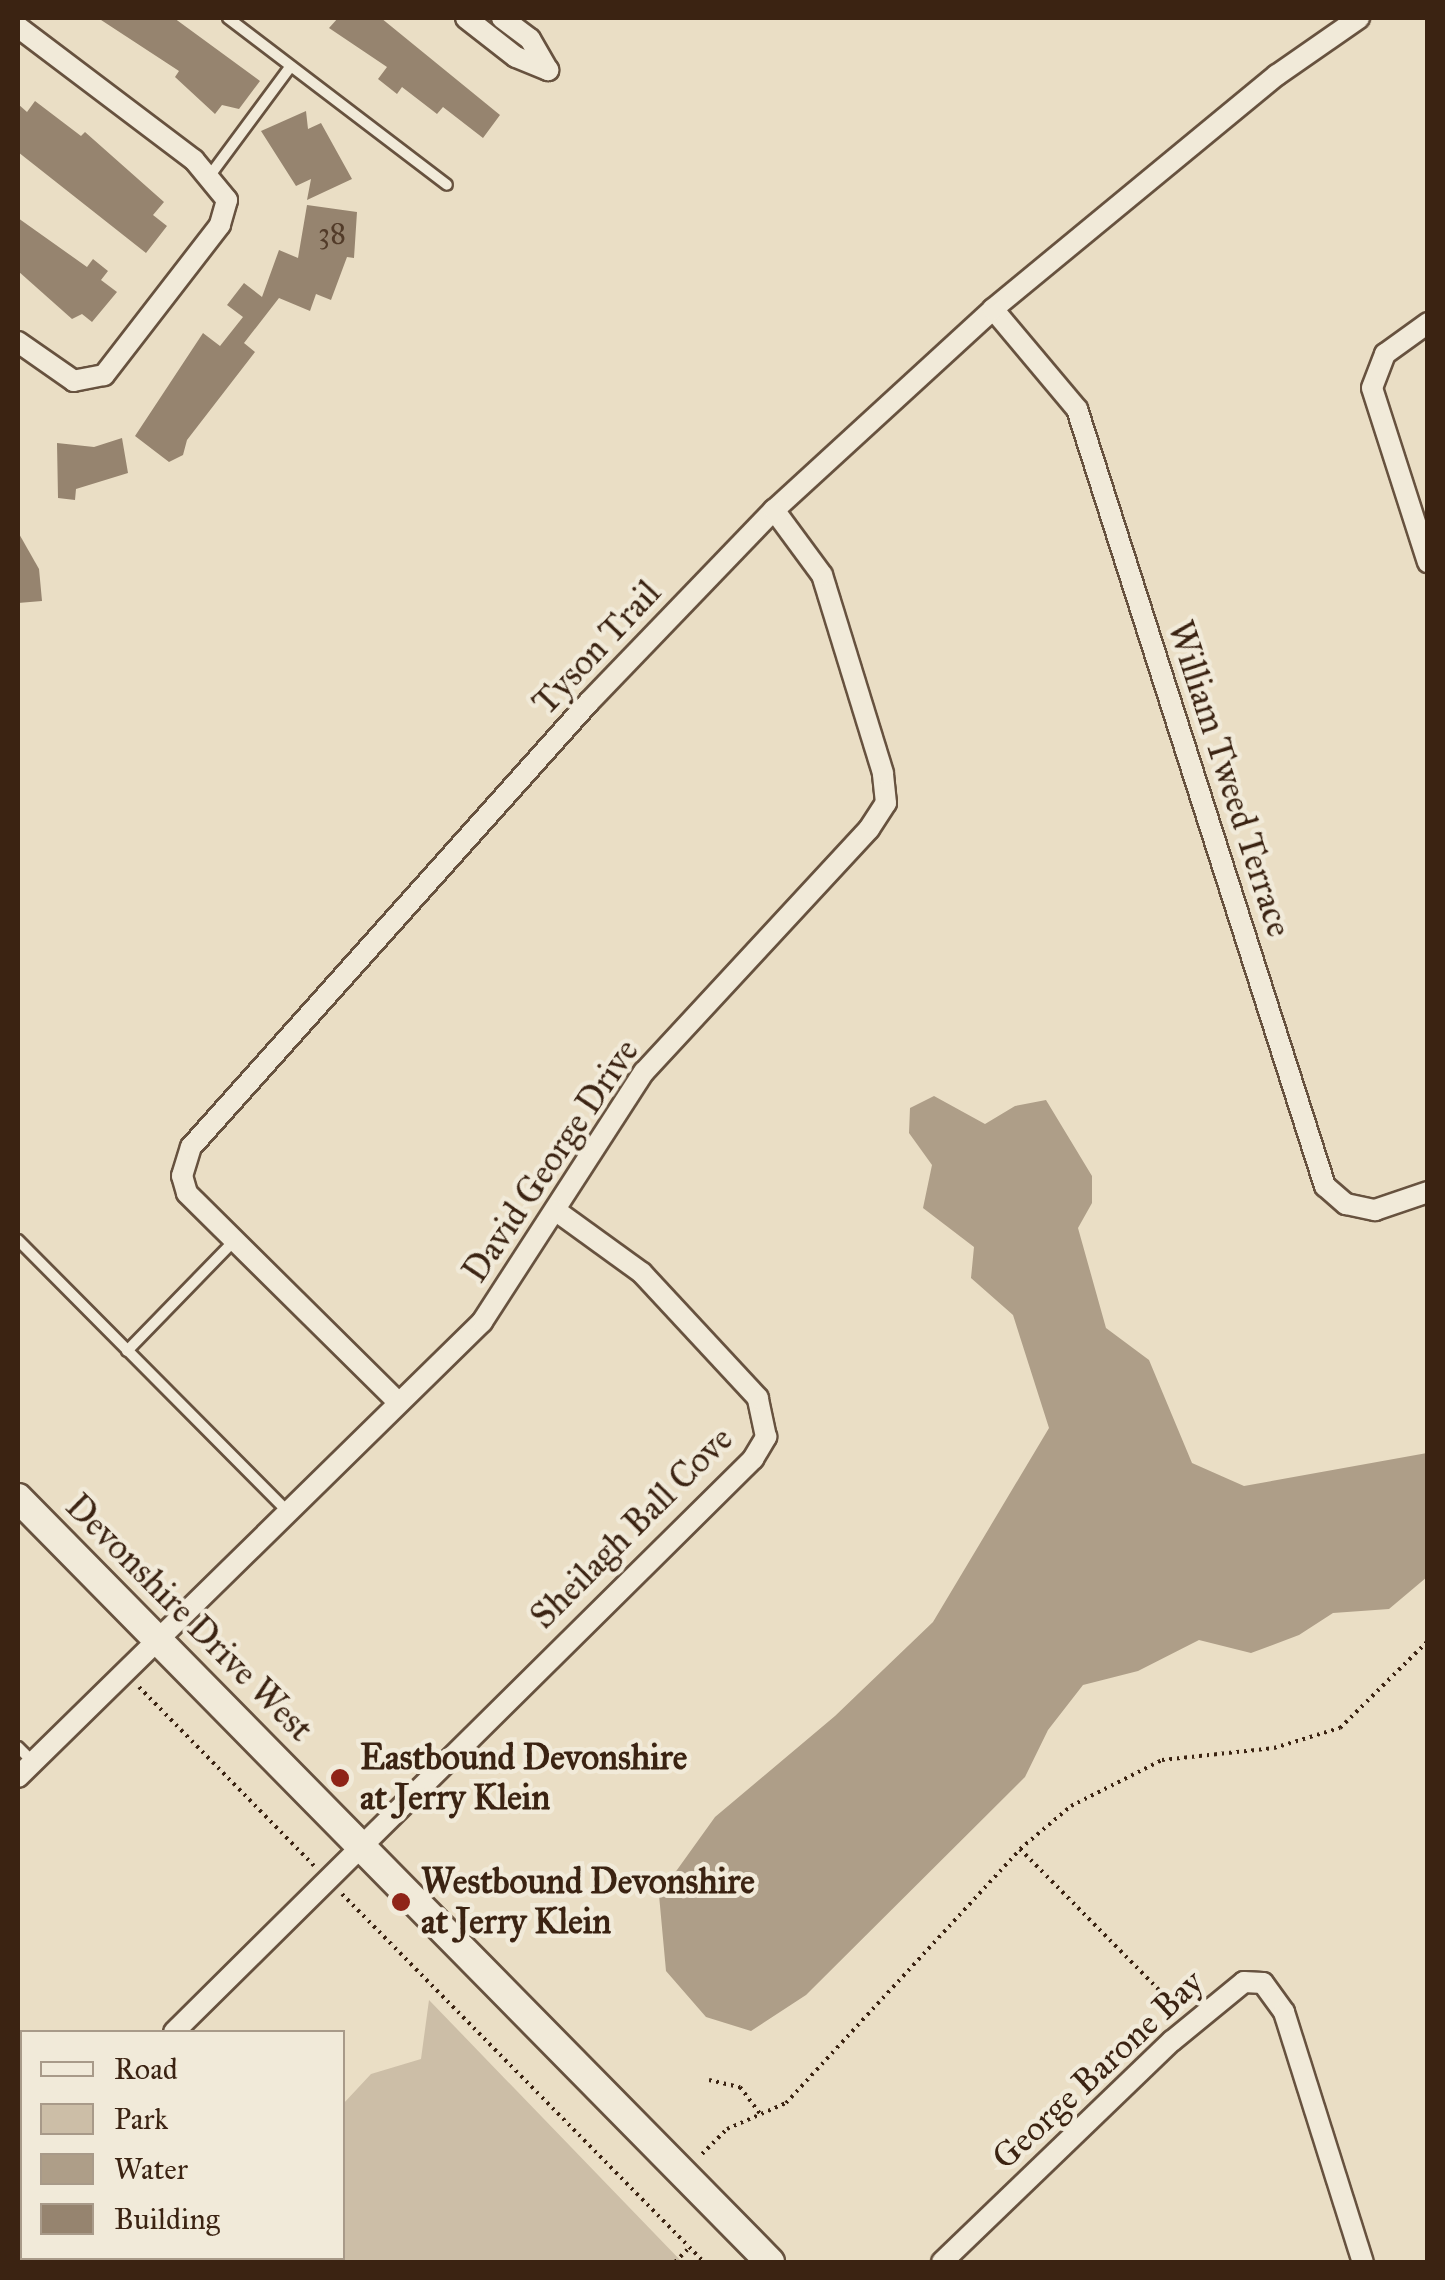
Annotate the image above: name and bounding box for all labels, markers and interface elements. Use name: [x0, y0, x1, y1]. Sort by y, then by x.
house number: 38: [318, 215, 346, 251]
street label: Tyson Trail: [524, 572, 670, 724]
street label: William Tweed Terrace: [1158, 616, 1300, 942]
street label: David George Drive: [454, 1032, 648, 1290]
street label: Sheilagh Ball Cove: [522, 1418, 742, 1638]
street label: Devonshire Drive West: [57, 1486, 321, 1750]
place label: Eastbound Devonshire at Jerry Klein: [360, 1737, 687, 1819]
marker: Eastbound Devonshire at Jerry Klein: [329, 1767, 351, 1789]
place label: Westbound Devonshire at Jerry Klein: [421, 1861, 755, 1943]
marker: Westbound Devonshire at Jerry Klein: [390, 1891, 412, 1913]
street label: George Barone Bay: [984, 1961, 1212, 2179]
legend: [20, 2030, 345, 2260]
text: Road: [114, 2051, 178, 2087]
text: Park: [114, 2101, 168, 2137]
text: Water: [114, 2151, 188, 2187]
text: Building: [114, 2201, 220, 2237]

